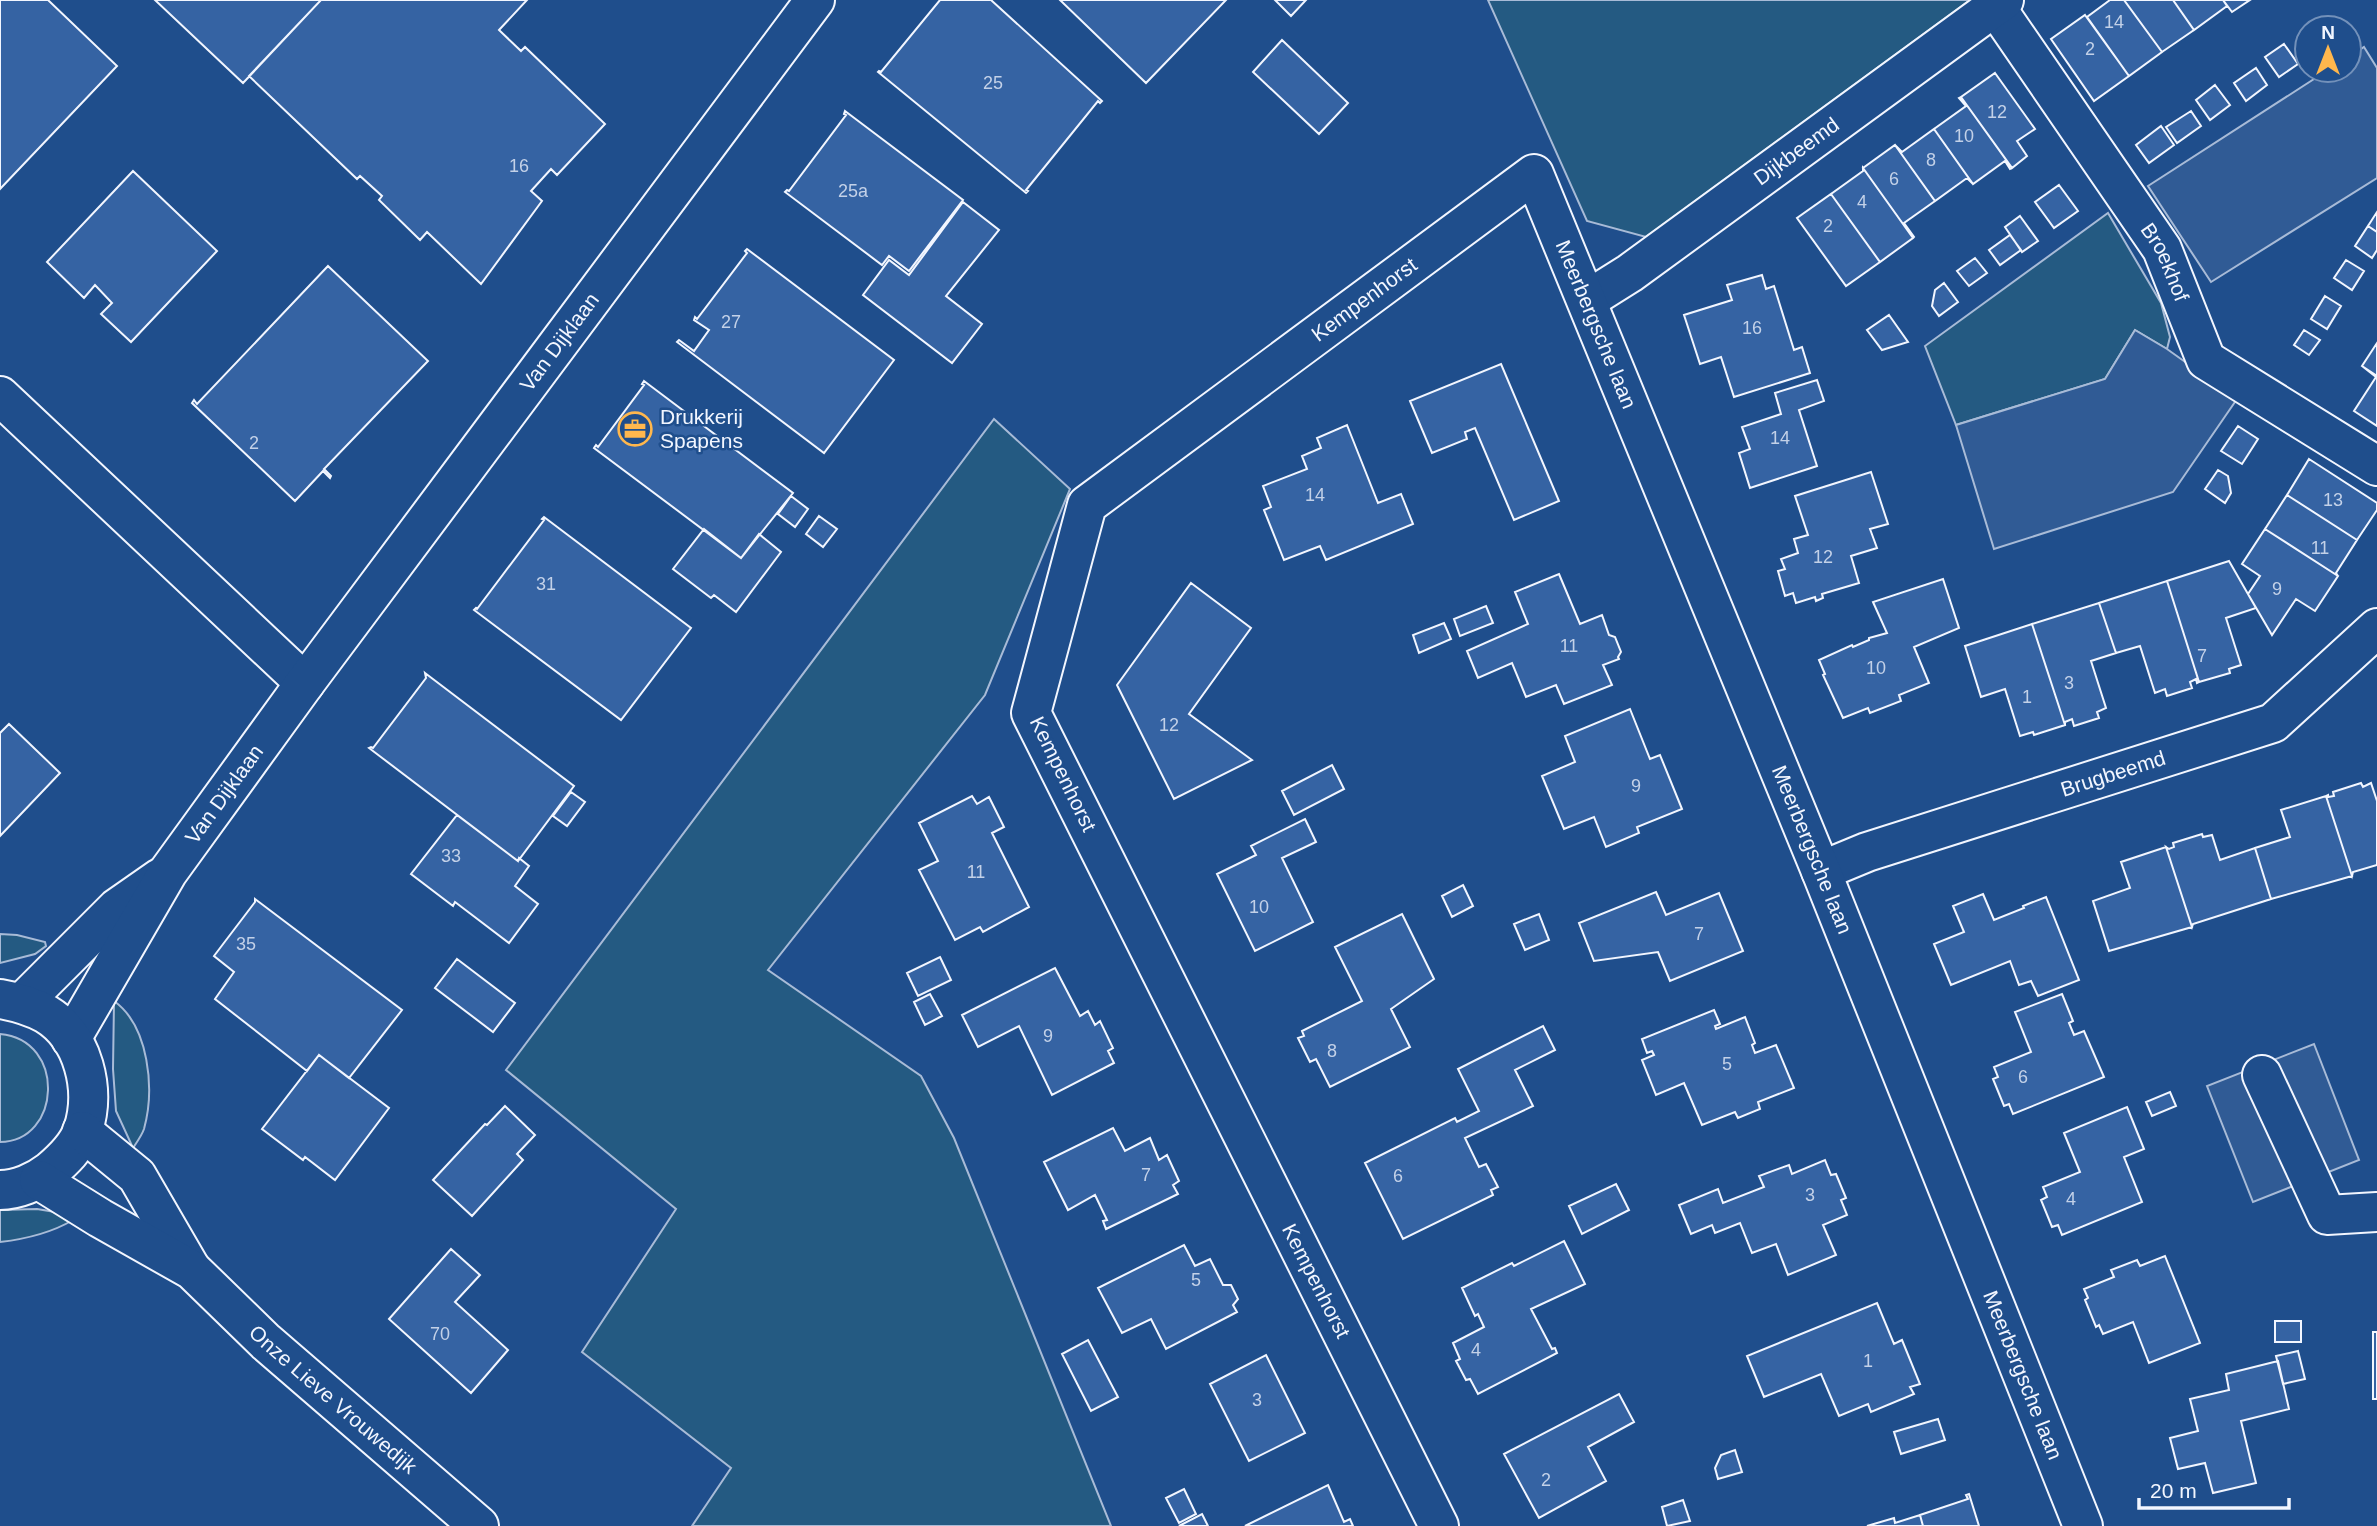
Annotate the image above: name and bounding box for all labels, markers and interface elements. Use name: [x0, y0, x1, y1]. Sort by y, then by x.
house number: 14: [2104, 12, 2124, 32]
north arrow: [2293, 14, 2363, 84]
text: N: [2321, 22, 2335, 43]
house number: 2: [2085, 39, 2095, 59]
house number: 25: [983, 73, 1003, 93]
house number: 12: [1987, 102, 2007, 122]
street label: Dijkbeemd: [1749, 112, 1843, 190]
house number: 10: [1954, 126, 1974, 146]
house number: 8: [1926, 150, 1936, 170]
house number: 16: [509, 156, 529, 176]
house number: 6: [1889, 169, 1899, 189]
house number: 25a: [838, 181, 869, 201]
house number: 4: [1857, 192, 1867, 212]
house number: 2: [1823, 216, 1833, 236]
street label: Broekhof: [2137, 218, 2194, 305]
street label: Meerbergsche laan: [1552, 237, 1641, 412]
street label: Kempenhorst: [1307, 253, 1421, 346]
street label: Van Dijklaan: [515, 288, 603, 395]
house number: 27: [721, 312, 741, 332]
house number: 16: [1742, 318, 1762, 338]
place label: Drukkerij Spapens: [660, 405, 743, 452]
office icon: Drukkerij Spapens: [616, 410, 654, 448]
house number: 14: [1770, 428, 1790, 448]
house number: 2: [249, 433, 259, 453]
house number: 14: [1305, 485, 1325, 505]
house number: 13: [2323, 490, 2343, 510]
house number: 11: [2311, 538, 2329, 558]
house number: 12: [1813, 547, 1833, 567]
house number: 31: [536, 574, 556, 594]
house number: 9: [2272, 579, 2282, 599]
house number: 11: [1560, 636, 1578, 656]
house number: 7: [2197, 646, 2207, 666]
house number: 10: [1866, 658, 1886, 678]
house number: 3: [2064, 673, 2074, 693]
house number: 1: [2022, 687, 2032, 707]
street label: Kempenhorst: [1026, 713, 1101, 835]
house number: 12: [1159, 715, 1179, 735]
street label: Van Dijklaan: [180, 740, 267, 848]
street label: Brugbeemd: [2058, 746, 2168, 801]
street label: Meerbergsche laan: [1768, 762, 1857, 937]
house number: 9: [1631, 776, 1641, 796]
house number: 33: [441, 846, 461, 866]
house number: 11: [967, 862, 985, 882]
house number: 10: [1249, 897, 1269, 917]
house number: 7: [1694, 924, 1704, 944]
house number: 35: [236, 934, 256, 954]
house number: 9: [1043, 1026, 1053, 1046]
house number: 8: [1327, 1041, 1337, 1061]
house number: 5: [1722, 1054, 1732, 1074]
house number: 6: [2018, 1067, 2028, 1087]
house number: 7: [1141, 1165, 1151, 1185]
house number: 6: [1393, 1166, 1403, 1186]
house number: 3: [1805, 1185, 1815, 1205]
house number: 4: [2066, 1189, 2076, 1209]
street label: Kempenhorst: [1278, 1220, 1355, 1342]
house number: 5: [1191, 1270, 1201, 1290]
street label: Meerbergsche laan: [1979, 1287, 2067, 1463]
street label: Onze Lieve Vrouwedijk: [245, 1320, 422, 1478]
house number: 70: [430, 1324, 450, 1344]
house number: 4: [1471, 1340, 1481, 1360]
house number: 1: [1863, 1351, 1873, 1371]
house number: 3: [1252, 1390, 1262, 1410]
scale bar: [2139, 1466, 2290, 1510]
house number: 2: [1541, 1470, 1551, 1490]
text: 20 m: [2150, 1479, 2197, 1502]

